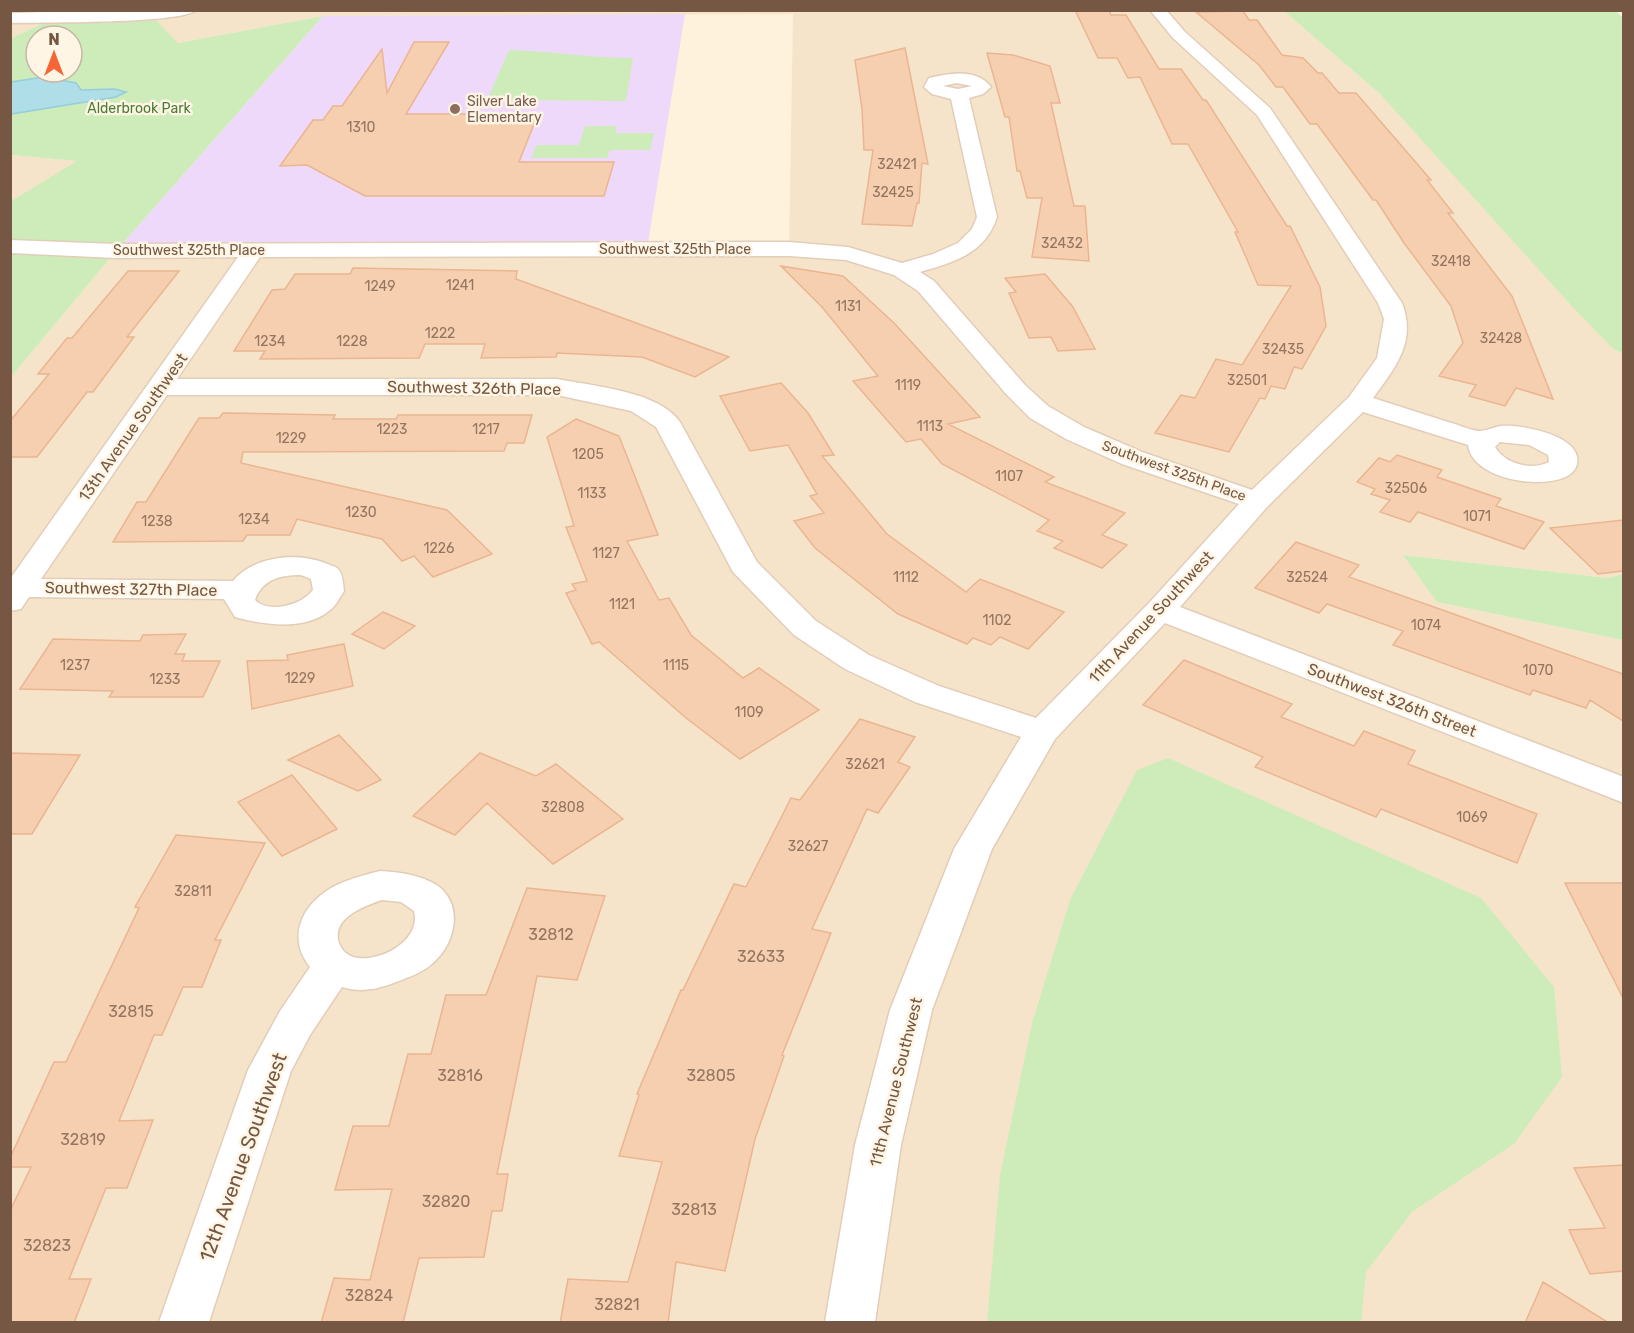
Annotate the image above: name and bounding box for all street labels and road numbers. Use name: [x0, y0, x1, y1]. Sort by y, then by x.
street label: Southwest 325th Place: [599, 241, 751, 258]
street label: Southwest 325th Place: [113, 242, 265, 259]
street label: 13th Avenue Southwest: [75, 349, 191, 505]
street label: Southwest 326th Place: [387, 377, 561, 399]
street label: Southwest 325th Place: [1100, 437, 1248, 505]
street label: 11th Avenue Southwest: [1085, 547, 1217, 687]
street label: Southwest 327th Place: [45, 578, 217, 600]
street label: Southwest 326th Street: [1305, 659, 1479, 741]
street label: 11th Avenue Southwest: [866, 995, 926, 1169]
street label: 12th Avenue Southwest: [194, 1049, 292, 1265]

